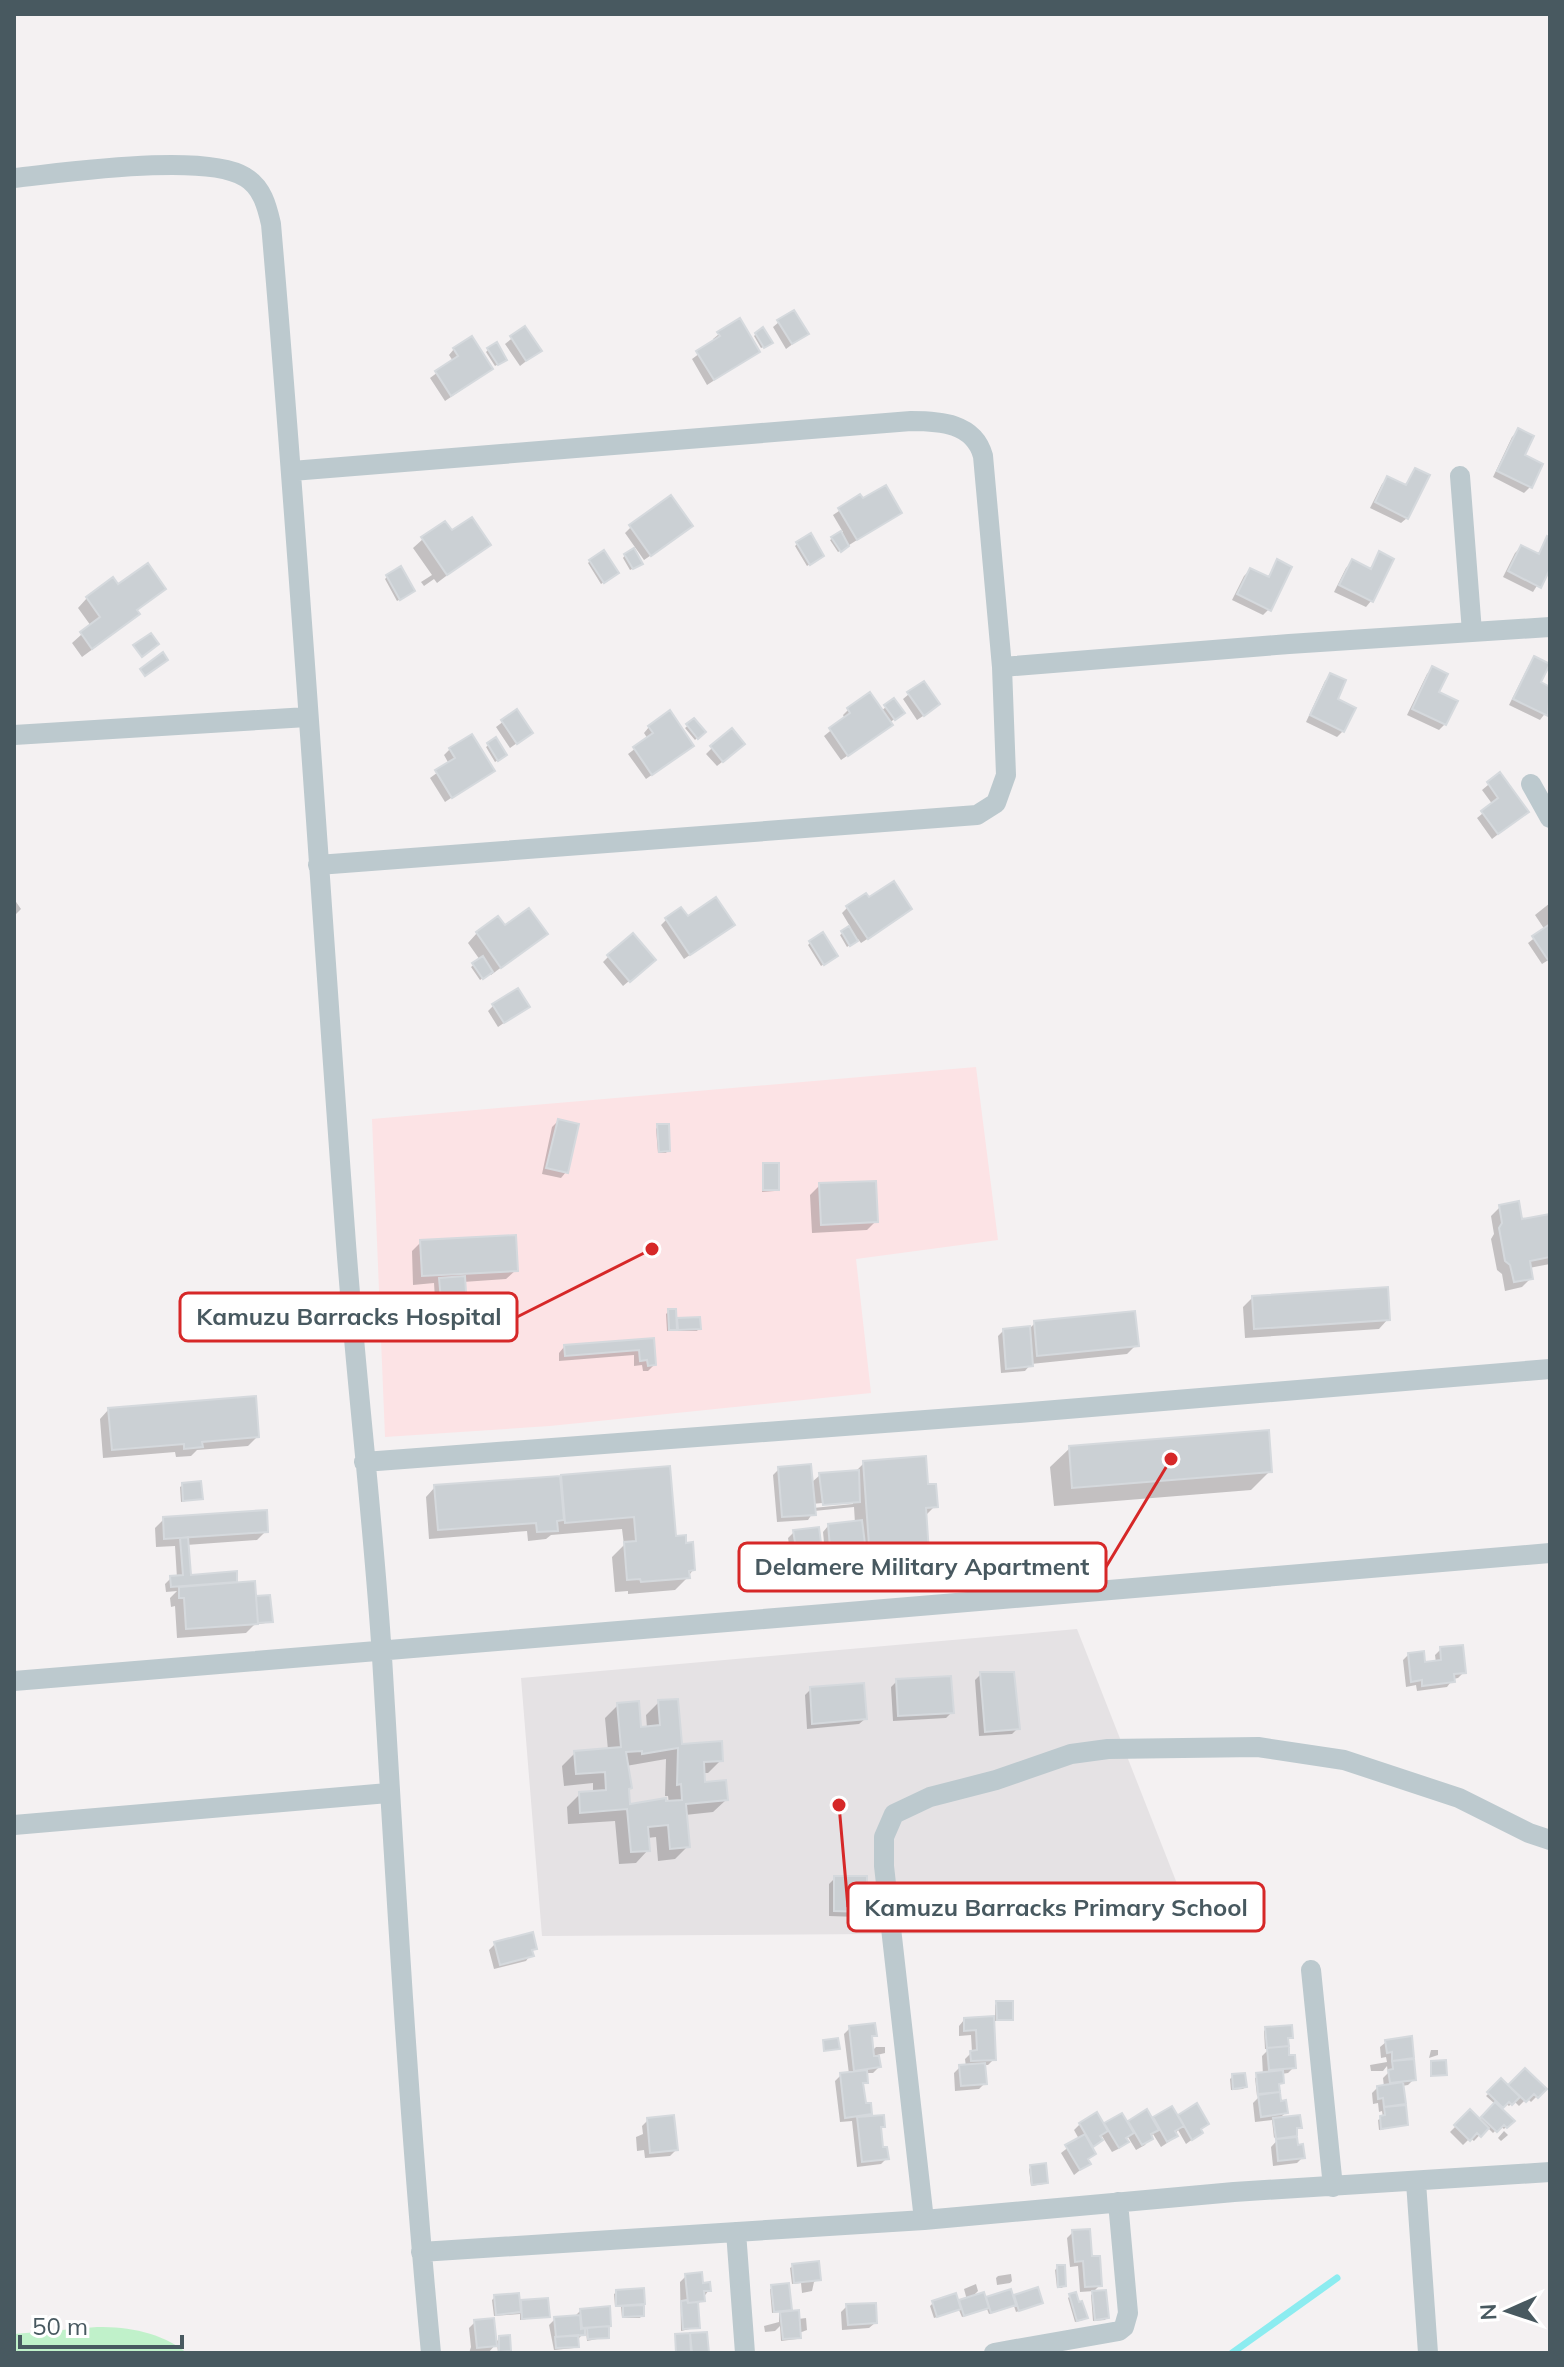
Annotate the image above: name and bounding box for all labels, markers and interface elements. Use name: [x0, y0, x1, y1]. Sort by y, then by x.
callout: Kamuzu Barracks Hospital: [180, 1293, 517, 1341]
text: Kamuzu Barracks Hospital: [196, 1301, 502, 1331]
callout: Delamere Military Apartment: [739, 1543, 1106, 1591]
text: Delamere Military Apartment: [755, 1551, 1089, 1581]
callout: Kamuzu Barracks Primary School: [848, 1883, 1264, 1931]
text: Kamuzu Barracks Primary School: [864, 1892, 1248, 1922]
north arrow: [1468, 2271, 1548, 2351]
scale bar: [20, 2299, 182, 2349]
text: N: [1474, 2303, 1502, 2321]
text: 50 m: [32, 2311, 88, 2341]

